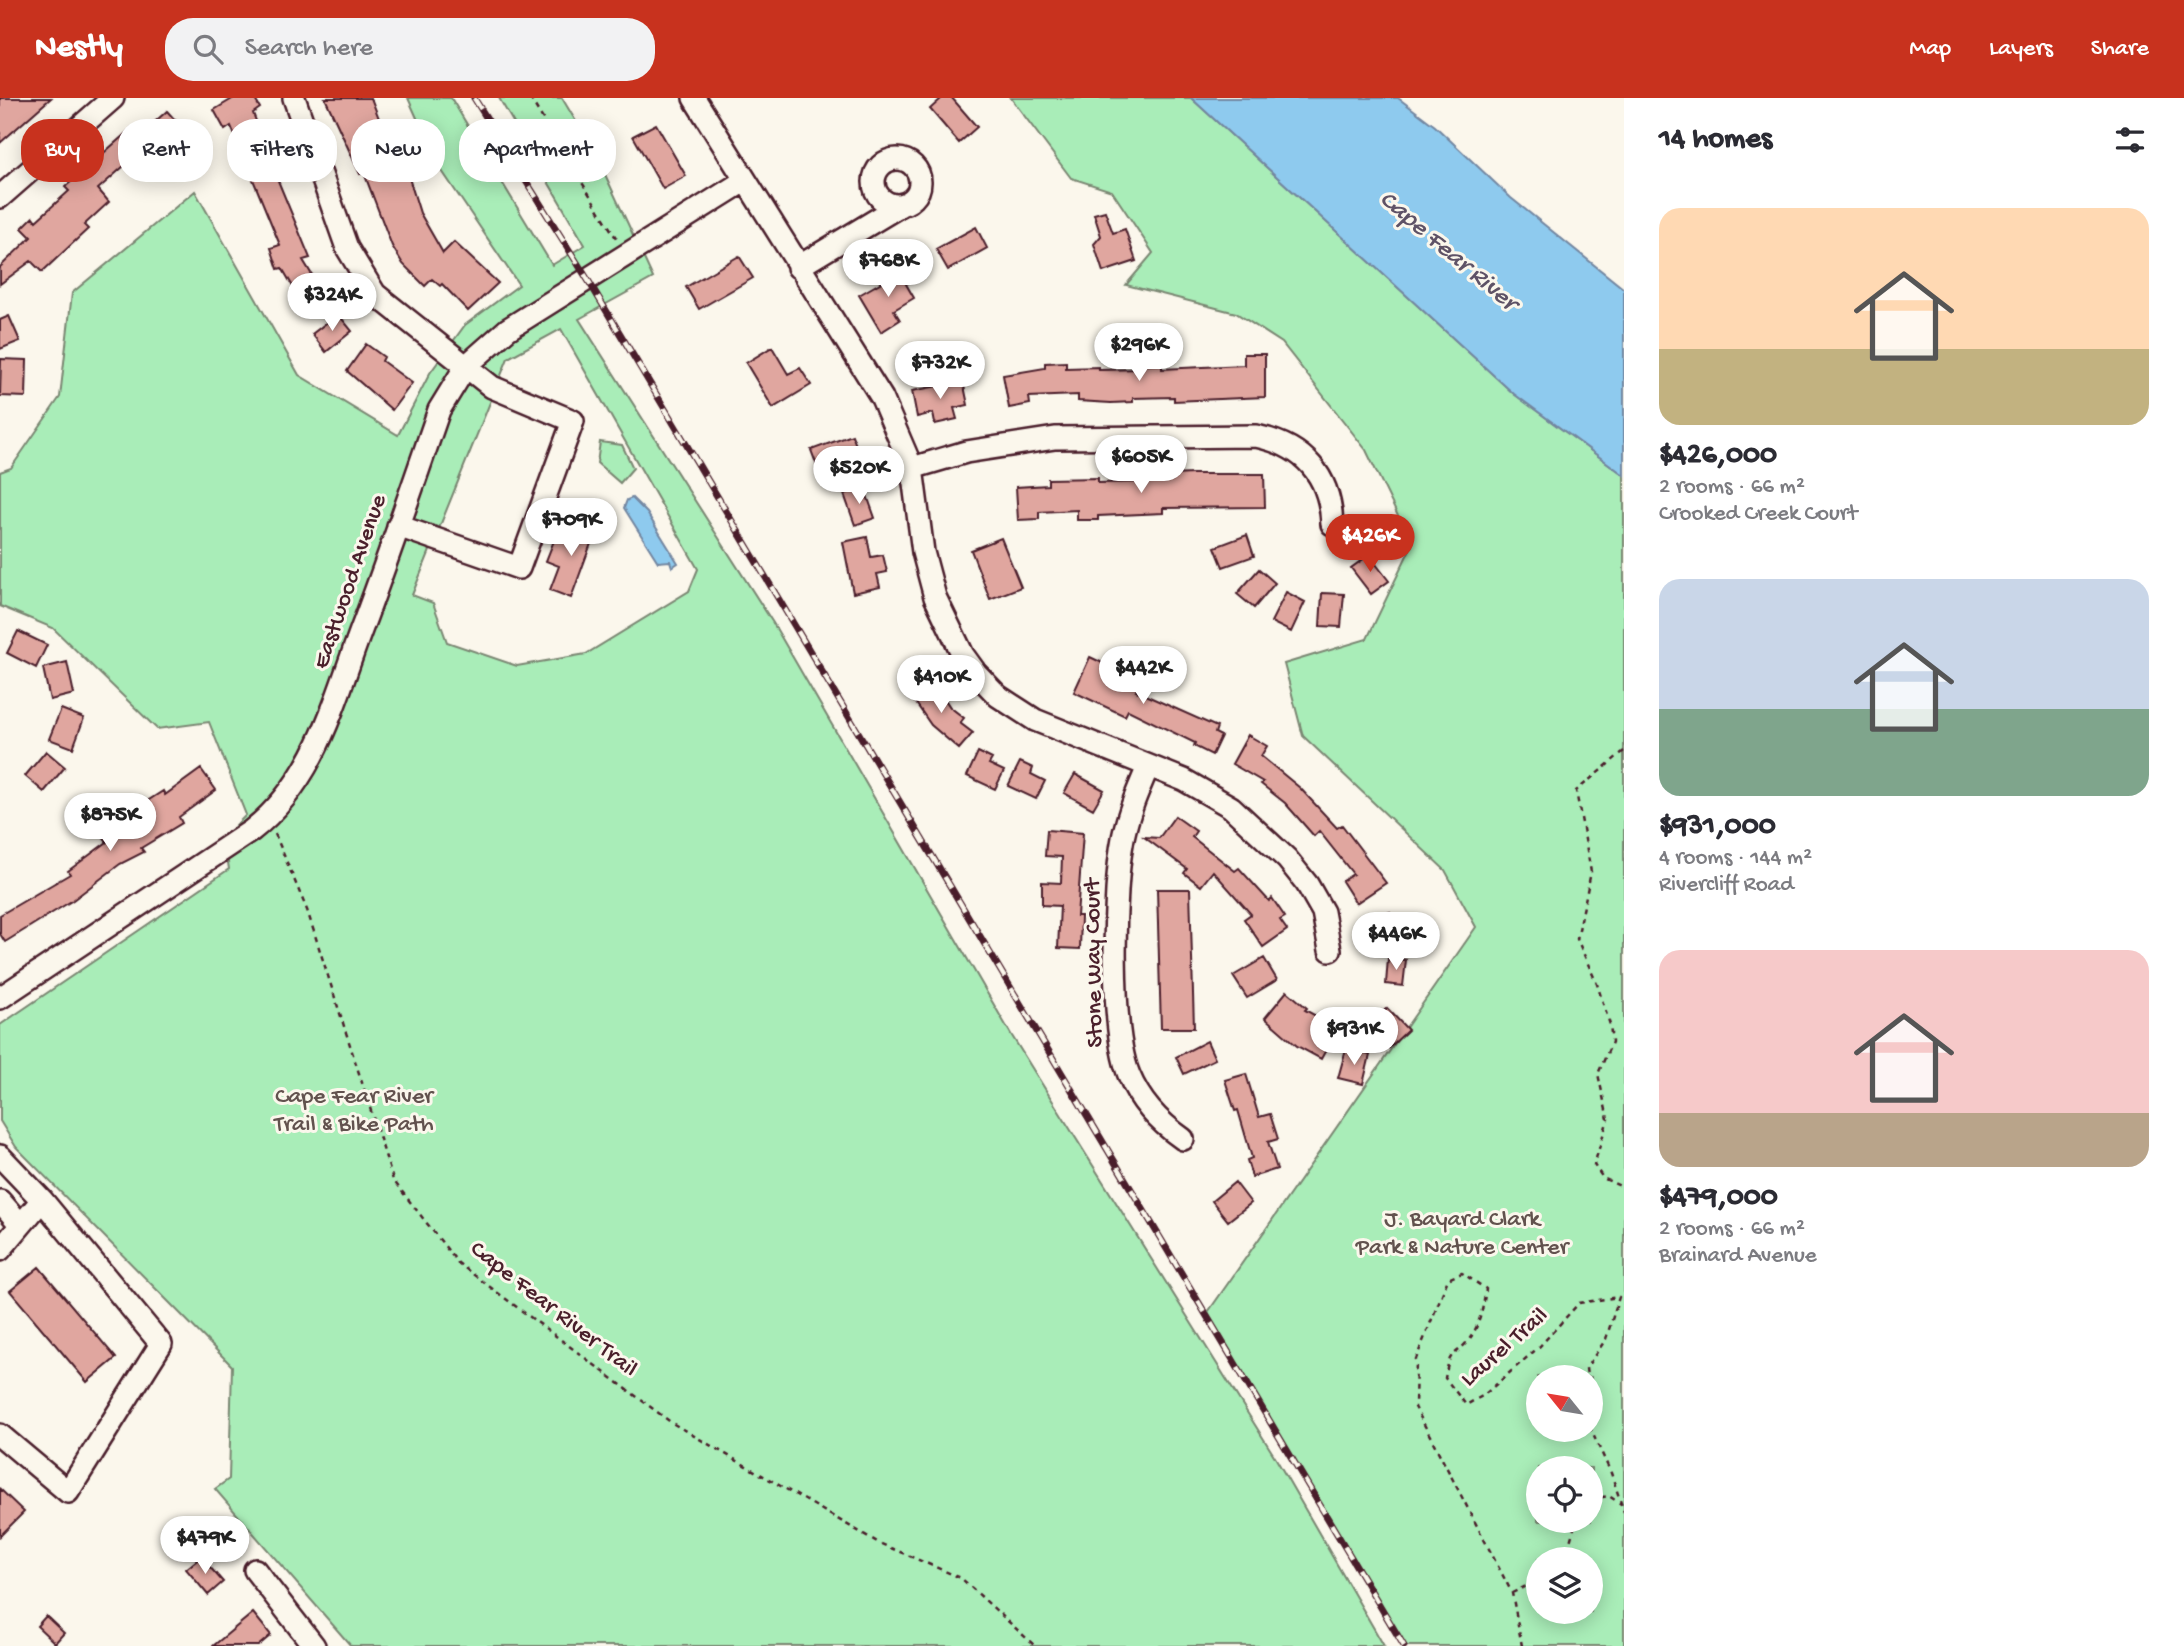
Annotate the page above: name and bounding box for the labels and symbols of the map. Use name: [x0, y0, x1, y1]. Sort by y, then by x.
water label: Cape Fear River: [1372, 185, 1526, 322]
pin: $768K: [839, 240, 937, 299]
pin: $324K: [283, 274, 381, 333]
pin: $296K: [1090, 324, 1188, 383]
pin: $732K: [891, 342, 989, 401]
pin: $605K: [1092, 436, 1190, 495]
pin: $520K: [810, 446, 908, 506]
street label: Eastwood Avenue: [308, 490, 395, 673]
pin: $709K: [522, 498, 620, 558]
pin: $426K: [1321, 514, 1419, 574]
pin: $442K: [1094, 646, 1192, 706]
pin: $410K: [892, 656, 990, 715]
pin: $875K: [61, 794, 159, 853]
street label: Stone Way Court: [1079, 876, 1111, 1048]
pin: $446K: [1347, 912, 1445, 972]
pin: $931K: [1305, 1007, 1403, 1067]
park label: Cape Fear River Trail & Bike Path: [272, 1083, 435, 1140]
park label: J. Bayard Clark Park & Nature Center: [1355, 1206, 1571, 1263]
street label: Cape Fear River Trail: [463, 1236, 643, 1384]
street label: Laurel Trail: [1455, 1302, 1555, 1394]
north arrow: [1526, 1365, 1603, 1442]
pin: $479K: [156, 1516, 254, 1576]

